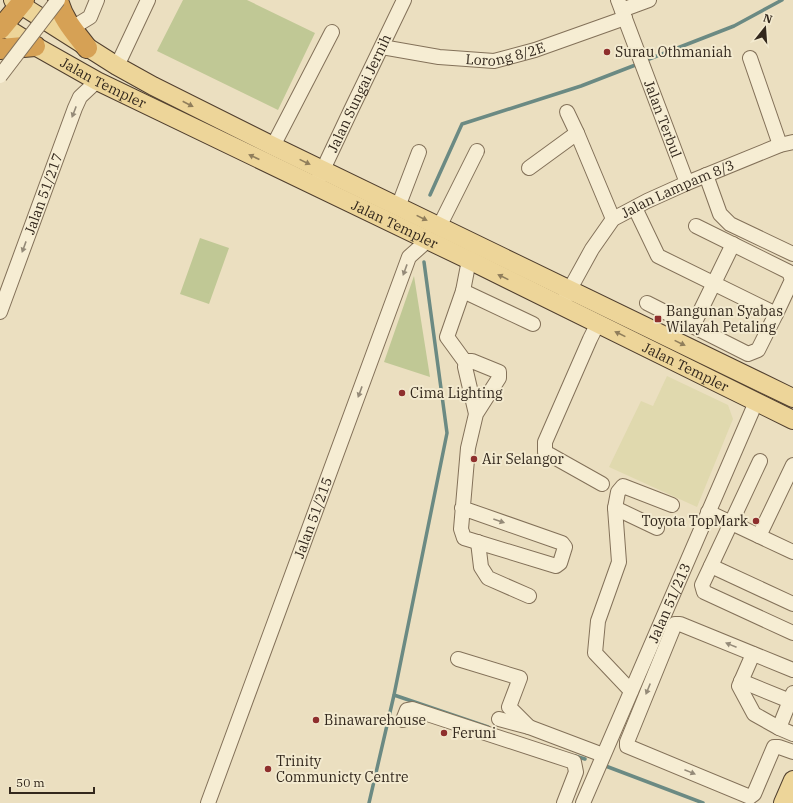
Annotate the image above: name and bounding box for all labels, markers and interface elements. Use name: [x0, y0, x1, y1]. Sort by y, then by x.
north arrow: [745, 8, 785, 48]
text: N: [762, 10, 774, 26]
street label: Jalan Sungai Jernih: [323, 31, 395, 155]
street label: Lorong 8/2E: [465, 38, 548, 70]
place label: Surau Othmaniah: [615, 43, 732, 61]
marker: Surau Othmaniah: [602, 47, 612, 57]
street label: Jalan Templer: [57, 53, 150, 113]
street label: Jalan Terbul: [640, 78, 686, 160]
one-way arrow: [182, 101, 194, 107]
one-way arrow: [70, 106, 76, 118]
street label: Jalan 51/217: [20, 151, 67, 237]
one-way arrow: [248, 154, 259, 160]
street label: Jalan Lampam 8/3: [618, 156, 737, 222]
one-way arrow: [299, 159, 310, 165]
street label: Jalan Templer: [349, 196, 442, 253]
one-way arrow: [416, 215, 427, 221]
one-way arrow: [21, 241, 27, 253]
one-way arrow: [401, 264, 407, 276]
one-way arrow: [498, 274, 509, 280]
place label: Bangunan Syabas Wilayah Petaling: [666, 302, 783, 336]
marker: Bangunan Syabas Wilayah Petaling: [653, 314, 663, 324]
one-way arrow: [614, 331, 626, 338]
street label: Jalan Templer: [640, 338, 732, 396]
one-way arrow: [674, 340, 685, 346]
place label: Cima Lighting: [410, 384, 503, 402]
one-way arrow: [356, 386, 362, 398]
marker: Cima Lighting: [397, 388, 407, 398]
place label: Air Selangor: [482, 450, 564, 468]
marker: Air Selangor: [469, 454, 479, 464]
street label: Jalan 51/215: [290, 475, 336, 561]
place label: Toyota TopMark: [641, 512, 749, 530]
marker: Toyota TopMark: [751, 516, 761, 526]
one-way arrow: [494, 518, 506, 524]
street label: Jalan 51/213: [644, 560, 694, 646]
one-way arrow: [725, 641, 737, 647]
one-way arrow: [645, 683, 651, 695]
place label: Binawarehouse: [324, 711, 426, 729]
marker: Binawarehouse: [311, 715, 321, 725]
place label: Feruni: [452, 724, 496, 742]
marker: Feruni: [439, 728, 449, 738]
place label: Trinity Communicty Centre: [276, 752, 408, 786]
marker: Trinity Communicty Centre: [263, 764, 273, 774]
scale bar: [10, 769, 94, 795]
one-way arrow: [685, 769, 696, 775]
text: 50 m: [16, 775, 45, 790]

